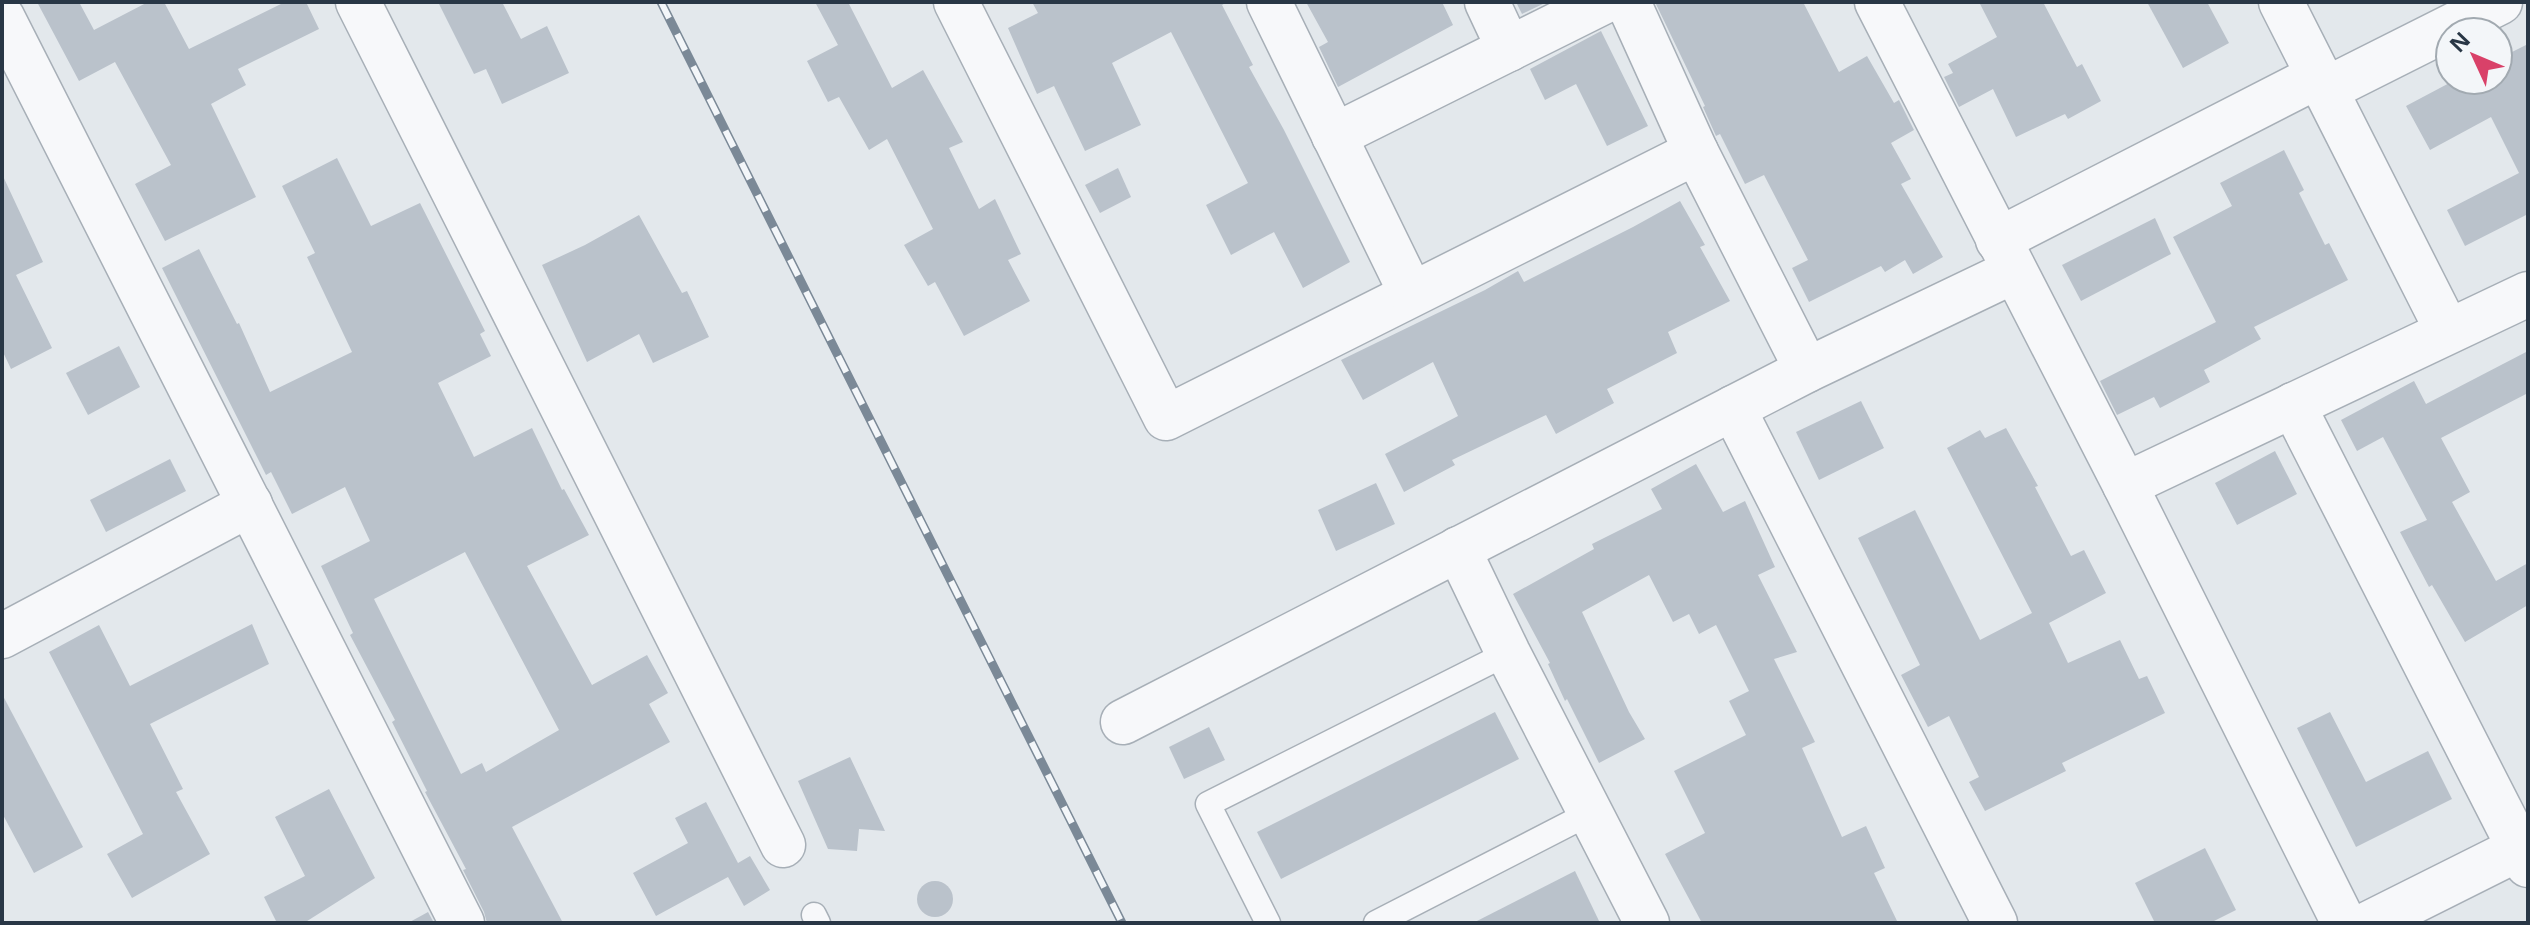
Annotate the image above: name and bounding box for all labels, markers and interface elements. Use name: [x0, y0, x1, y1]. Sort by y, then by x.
north arrow: [2434, 16, 2514, 96]
text: N: [2442, 25, 2476, 58]

